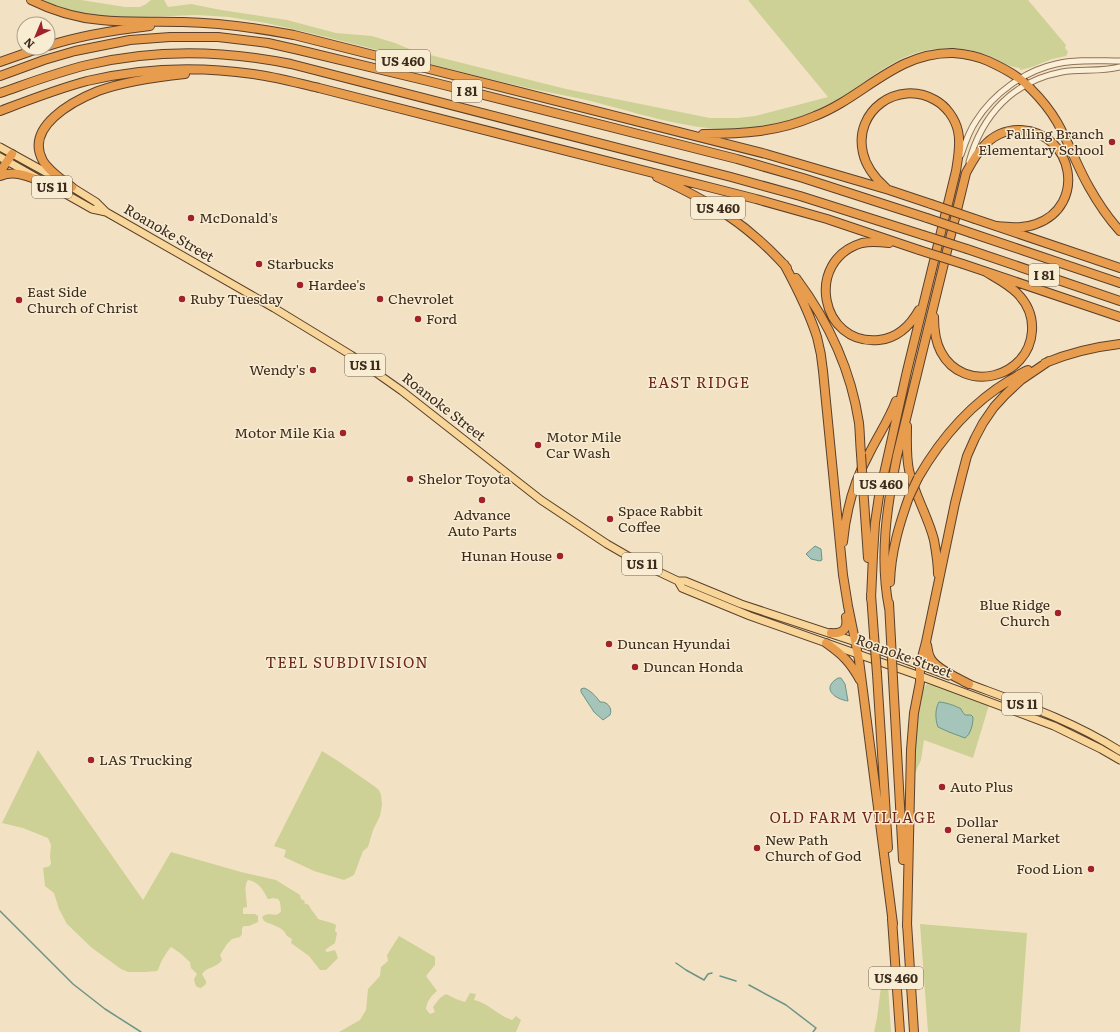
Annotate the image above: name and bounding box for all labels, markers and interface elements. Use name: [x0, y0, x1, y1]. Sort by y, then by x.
north arrow: [16, 16, 56, 56]
text: N: [19, 35, 37, 53]
road number: US 460: [376, 50, 430, 72]
road number: I 81: [452, 80, 482, 102]
place label: Falling Branch Elementary School: [978, 123, 1104, 159]
marker: Falling Branch Elementary School: [1107, 137, 1117, 147]
road number: US 11: [32, 176, 72, 198]
road number: US 460: [691, 197, 745, 219]
street label: Roanoke Street: [121, 198, 219, 266]
place label: McDonald's: [199, 207, 278, 227]
marker: McDonald's: [186, 213, 196, 223]
place label: Starbucks: [267, 253, 334, 273]
marker: Starbucks: [254, 259, 264, 269]
road number: I 81: [1029, 264, 1059, 286]
place label: Hardee's: [308, 274, 365, 294]
marker: Hardee's: [295, 280, 305, 290]
place label: East Side Church of Christ: [27, 281, 139, 317]
place label: Ruby Tuesday: [190, 288, 284, 308]
place label: Chevrolet: [388, 288, 454, 308]
marker: Ruby Tuesday: [177, 294, 187, 304]
marker: Chevrolet: [375, 294, 385, 304]
marker: East Side Church of Christ: [14, 295, 24, 305]
place label: Ford: [426, 308, 458, 328]
marker: Ford: [413, 314, 423, 324]
road number: US 11: [345, 354, 385, 376]
place label: Wendy's: [249, 359, 305, 379]
marker: Wendy's: [308, 365, 318, 375]
street label: Roanoke Street: [399, 367, 491, 445]
district label: EAST RIDGE: [648, 370, 750, 393]
place label: Motor Mile Kia: [234, 422, 335, 442]
place label: Motor Mile Car Wash: [546, 426, 621, 462]
marker: Motor Mile Kia: [338, 428, 348, 438]
marker: Motor Mile Car Wash: [533, 440, 543, 450]
place label: Shelor Toyota: [418, 468, 511, 488]
road number: US 460: [854, 473, 908, 495]
marker: Shelor Toyota: [405, 474, 415, 484]
marker: Advance Auto Parts: [477, 495, 487, 505]
place label: Space Rabbit Coffee: [618, 500, 703, 536]
place label: Advance Auto Parts: [448, 504, 516, 540]
marker: Space Rabbit Coffee: [605, 514, 615, 524]
place label: Hunan House: [461, 545, 552, 565]
marker: Hunan House: [555, 551, 565, 561]
road number: US 11: [622, 553, 662, 575]
place label: Blue Ridge Church: [979, 594, 1050, 630]
marker: Blue Ridge Church: [1053, 608, 1063, 618]
street label: Roanoke Street: [853, 628, 956, 682]
place label: Duncan Hyundai: [617, 633, 731, 653]
marker: Duncan Hyundai: [604, 639, 614, 649]
district label: TEEL SUBDIVISION: [265, 650, 429, 673]
place label: Duncan Honda: [643, 656, 744, 676]
marker: Duncan Honda: [630, 662, 640, 672]
road number: US 11: [1002, 693, 1042, 715]
place label: LAS Trucking: [99, 749, 192, 769]
marker: LAS Trucking: [86, 755, 96, 765]
place label: Auto Plus: [950, 776, 1013, 796]
marker: Auto Plus: [937, 782, 947, 792]
district label: OLD FARM VILLAGE: [769, 805, 937, 828]
place label: Dollar General Market: [956, 811, 1061, 847]
marker: Dollar General Market: [943, 825, 953, 835]
place label: New Path Church of God: [765, 829, 862, 865]
marker: New Path Church of God: [752, 843, 762, 853]
place label: Food Lion: [1016, 858, 1083, 878]
marker: Food Lion: [1086, 864, 1096, 874]
road number: US 460: [869, 967, 923, 989]

